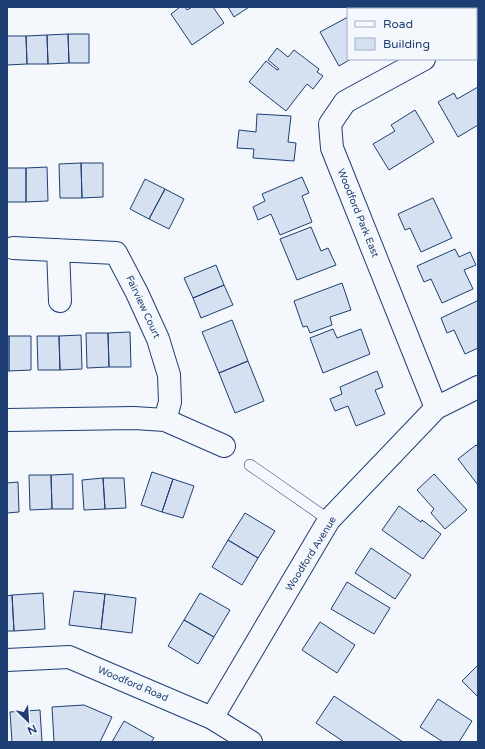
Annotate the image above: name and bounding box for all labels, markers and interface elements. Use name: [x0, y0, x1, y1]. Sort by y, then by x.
legend: [347, 8, 477, 60]
text: Road: [383, 17, 413, 31]
text: Building: [383, 37, 430, 51]
street label: Woodford Park East: [335, 167, 381, 259]
street label: Fairview Court: [123, 274, 163, 340]
street label: Woodford Avenue: [283, 514, 339, 594]
street label: Woodford Road: [96, 664, 170, 704]
north arrow: [8, 701, 48, 741]
text: N: [25, 722, 39, 737]

